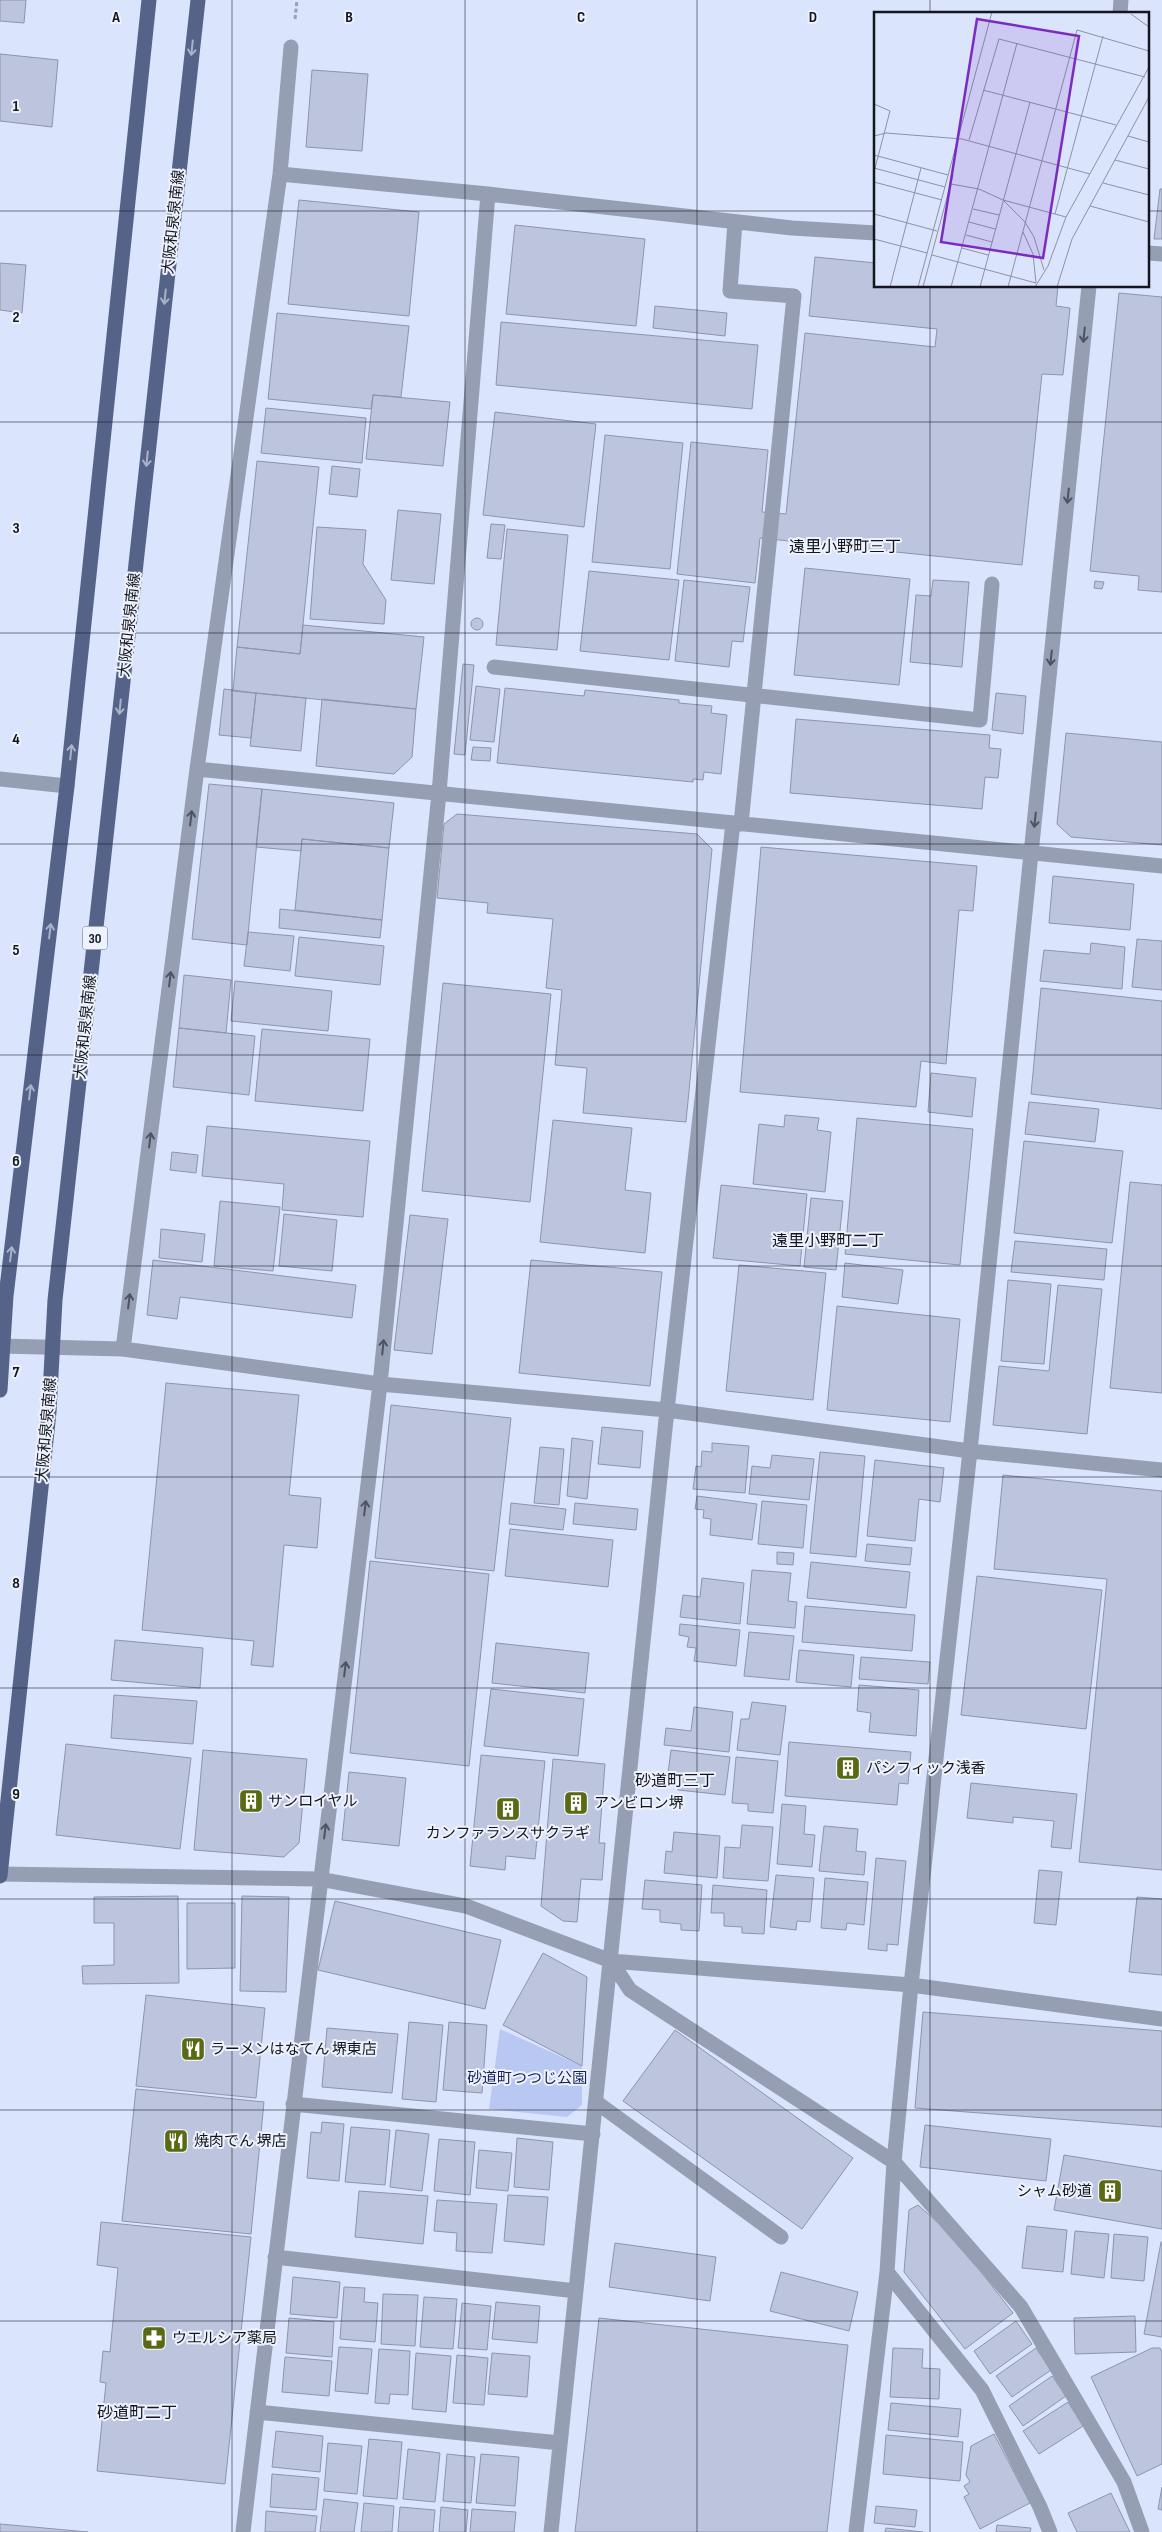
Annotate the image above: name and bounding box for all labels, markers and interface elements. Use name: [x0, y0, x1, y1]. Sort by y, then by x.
text: A: [111, 8, 120, 27]
text: B: [345, 8, 353, 27]
text: C: [577, 8, 585, 27]
text: D: [809, 8, 817, 27]
inset map: [874, 12, 1150, 288]
one-way arrow: [187, 40, 197, 56]
text: 1: [13, 97, 20, 116]
street label: 大阪和泉泉南線: [159, 169, 188, 275]
one-way arrow: [160, 289, 170, 305]
text: 2: [12, 308, 20, 327]
one-way arrow: [1079, 326, 1089, 342]
one-way arrow: [142, 450, 152, 466]
one-way arrow: [1063, 488, 1072, 504]
text: 3: [12, 519, 20, 538]
district label: 遠里小野町三丁: [789, 538, 901, 557]
street label: 大阪和泉泉南線: [115, 572, 144, 678]
one-way arrow: [1046, 650, 1056, 666]
one-way arrow: [115, 699, 125, 715]
text: 4: [12, 730, 20, 749]
one-way arrow: [66, 745, 76, 761]
one-way arrow: [186, 810, 196, 826]
one-way arrow: [1030, 811, 1039, 827]
one-way arrow: [45, 923, 55, 939]
road number: 30: [82, 926, 108, 950]
text: 5: [12, 941, 20, 960]
one-way arrow: [165, 971, 175, 987]
street label: 大阪和泉泉南線: [71, 974, 100, 1080]
one-way arrow: [26, 1085, 36, 1101]
one-way arrow: [145, 1132, 155, 1148]
text: 6: [12, 1152, 20, 1171]
district label: 遠里小野町二丁: [772, 1232, 884, 1251]
one-way arrow: [6, 1246, 16, 1262]
one-way arrow: [124, 1293, 134, 1309]
one-way arrow: [378, 1339, 388, 1355]
text: 7: [13, 1363, 20, 1382]
street label: 大阪和泉泉南線: [32, 1377, 61, 1483]
one-way arrow: [360, 1500, 370, 1516]
text: 8: [12, 1574, 20, 1593]
one-way arrow: [340, 1662, 350, 1678]
building icon: パシフィック浅香: [835, 1755, 861, 1781]
place label: パシフィック浅香: [866, 1759, 986, 1778]
district label: 砂道町三丁: [635, 1772, 715, 1791]
text: 9: [12, 1785, 20, 1804]
building icon: サンロイヤル: [238, 1788, 264, 1814]
building icon: アンビロン堺: [563, 1790, 589, 1816]
place label: サンロイヤル: [268, 1792, 358, 1811]
place label: アンビロン堺: [594, 1794, 683, 1813]
building icon: カンファランスサクラギ: [495, 1796, 521, 1822]
one-way arrow: [320, 1823, 330, 1839]
place label: カンファランスサクラギ: [426, 1824, 590, 1843]
restaurant icon: ラーメンはなてん 堺東店: [180, 2036, 206, 2062]
place label: ラーメンはなてん 堺東店: [210, 2040, 377, 2059]
park label: 砂道町つつじ公園: [467, 2069, 587, 2088]
restaurant icon: 焼肉でん 堺店: [163, 2128, 189, 2154]
place label: 焼肉でん 堺店: [194, 2132, 286, 2151]
building icon: シャム砂道: [1097, 2178, 1123, 2204]
place label: シャム砂道: [1017, 2182, 1092, 2201]
pharmacy icon: ウエルシア薬局: [141, 2325, 167, 2351]
place label: ウエルシア薬局: [172, 2329, 277, 2348]
district label: 砂道町二丁: [97, 2404, 177, 2423]

